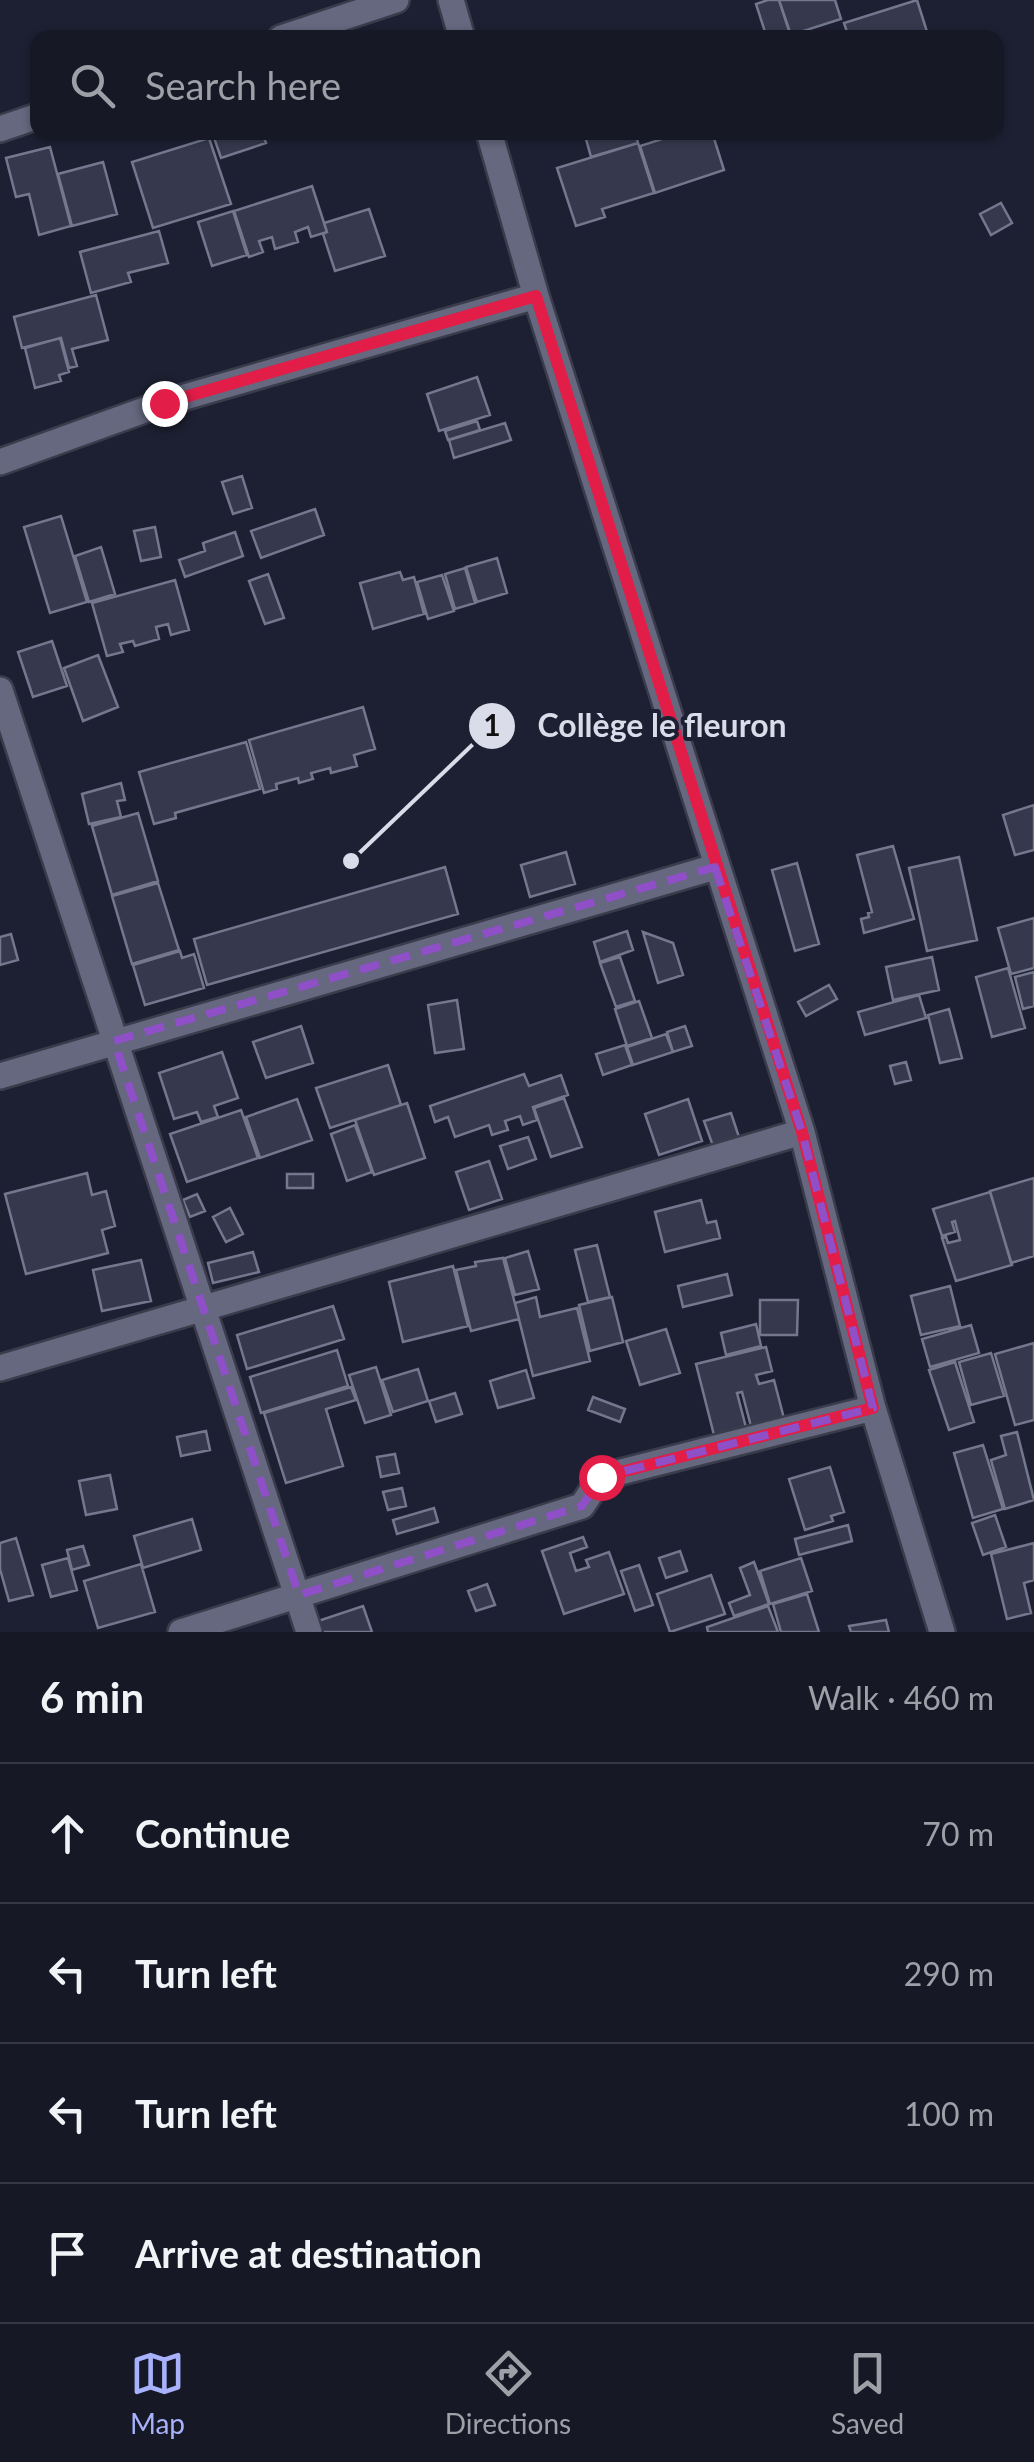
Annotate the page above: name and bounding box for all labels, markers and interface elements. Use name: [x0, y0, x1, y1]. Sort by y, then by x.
search box: [30, 30, 1004, 140]
icon: search: [65, 58, 120, 113]
text: Search here: [145, 62, 341, 108]
route end: [142, 381, 188, 427]
callout: Collège le fleuron: [467, 695, 806, 757]
text: Collège le fleuron: [537, 705, 787, 744]
text: 1: [483, 706, 501, 742]
route start: [579, 1455, 625, 1501]
text: 6 min: [40, 1672, 144, 1722]
text: Walk · 460 m: [808, 1678, 994, 1717]
icon: ahead: [40, 1806, 95, 1861]
text: Continue: [135, 1810, 290, 1856]
text: 70 m: [922, 1814, 994, 1853]
icon: left: [40, 1946, 95, 2001]
text: Turn left: [135, 1950, 277, 1996]
text: 290 m: [904, 1954, 994, 1993]
icon: left: [40, 2086, 95, 2141]
text: Turn left: [135, 2090, 277, 2136]
text: 100 m: [904, 2094, 994, 2133]
icon: arrive: [40, 2226, 95, 2281]
text: Arrive at destination: [135, 2230, 482, 2276]
tab: Map: [130, 2346, 185, 2440]
tab: Directions: [445, 2346, 571, 2440]
tab: Saved: [831, 2346, 904, 2440]

